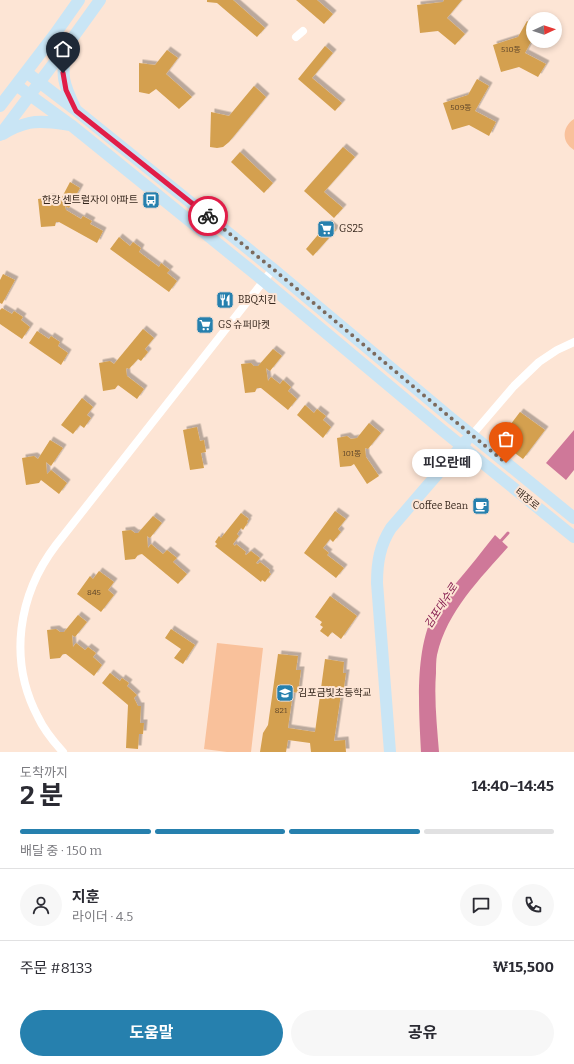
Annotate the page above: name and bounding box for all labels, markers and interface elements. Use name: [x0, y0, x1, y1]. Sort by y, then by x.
north arrow: [526, 12, 562, 48]
map controls: [526, 12, 562, 48]
pin: [46, 32, 80, 73]
icon: home: [52, 38, 74, 60]
house number: 510동: [501, 45, 521, 54]
house number: 509동: [450, 103, 472, 112]
bus stop icon: 한강 센트럴자이 아파트: [141, 190, 161, 210]
place label: 한강 센트럴자이 아파트: [42, 194, 138, 206]
courier: [188, 196, 228, 236]
icon: bike: [197, 205, 219, 227]
supermarket icon: GS25: [316, 219, 336, 239]
place label: GS25: [339, 223, 363, 235]
restaurant icon: BBQ치킨: [215, 290, 235, 310]
place label: BBQ치킨: [238, 294, 276, 306]
supermarket icon: GS 슈퍼마켓: [195, 315, 215, 335]
place label: GS 슈퍼마켓: [218, 319, 270, 331]
pin: [489, 422, 523, 463]
icon: bag: [495, 428, 517, 450]
house number: 101동: [343, 449, 361, 458]
callout: 피오란떼: [412, 449, 482, 477]
text: 피오란떼: [423, 455, 471, 470]
street label: 태장로: [512, 486, 542, 512]
cafe icon: Coffee Bean: [471, 496, 491, 516]
place label: Coffee Bean: [413, 500, 469, 512]
water label: 김포대수로: [422, 581, 461, 631]
house number: 845: [87, 588, 101, 597]
school or university icon: 김포금빛초등학교: [275, 683, 295, 703]
place label: 김포금빛초등학교: [298, 687, 372, 699]
house number: 821: [275, 706, 288, 715]
text: 도착까지: [20, 765, 68, 780]
text: 14:40–14:45: [471, 777, 554, 795]
text: 2 분: [20, 780, 63, 811]
text: 배달 중 · 150 m: [20, 843, 102, 858]
button: person: [20, 884, 62, 926]
button: chat: [460, 884, 502, 926]
button: phone: [512, 884, 554, 926]
text: 지훈: [72, 888, 100, 906]
text: 라이더 · 4.5: [72, 909, 133, 924]
text: ₩15,500: [493, 958, 554, 976]
text: 주문 #8133: [20, 959, 93, 977]
button: 도움말: [20, 1010, 283, 1056]
button: 공유: [291, 1010, 554, 1056]

